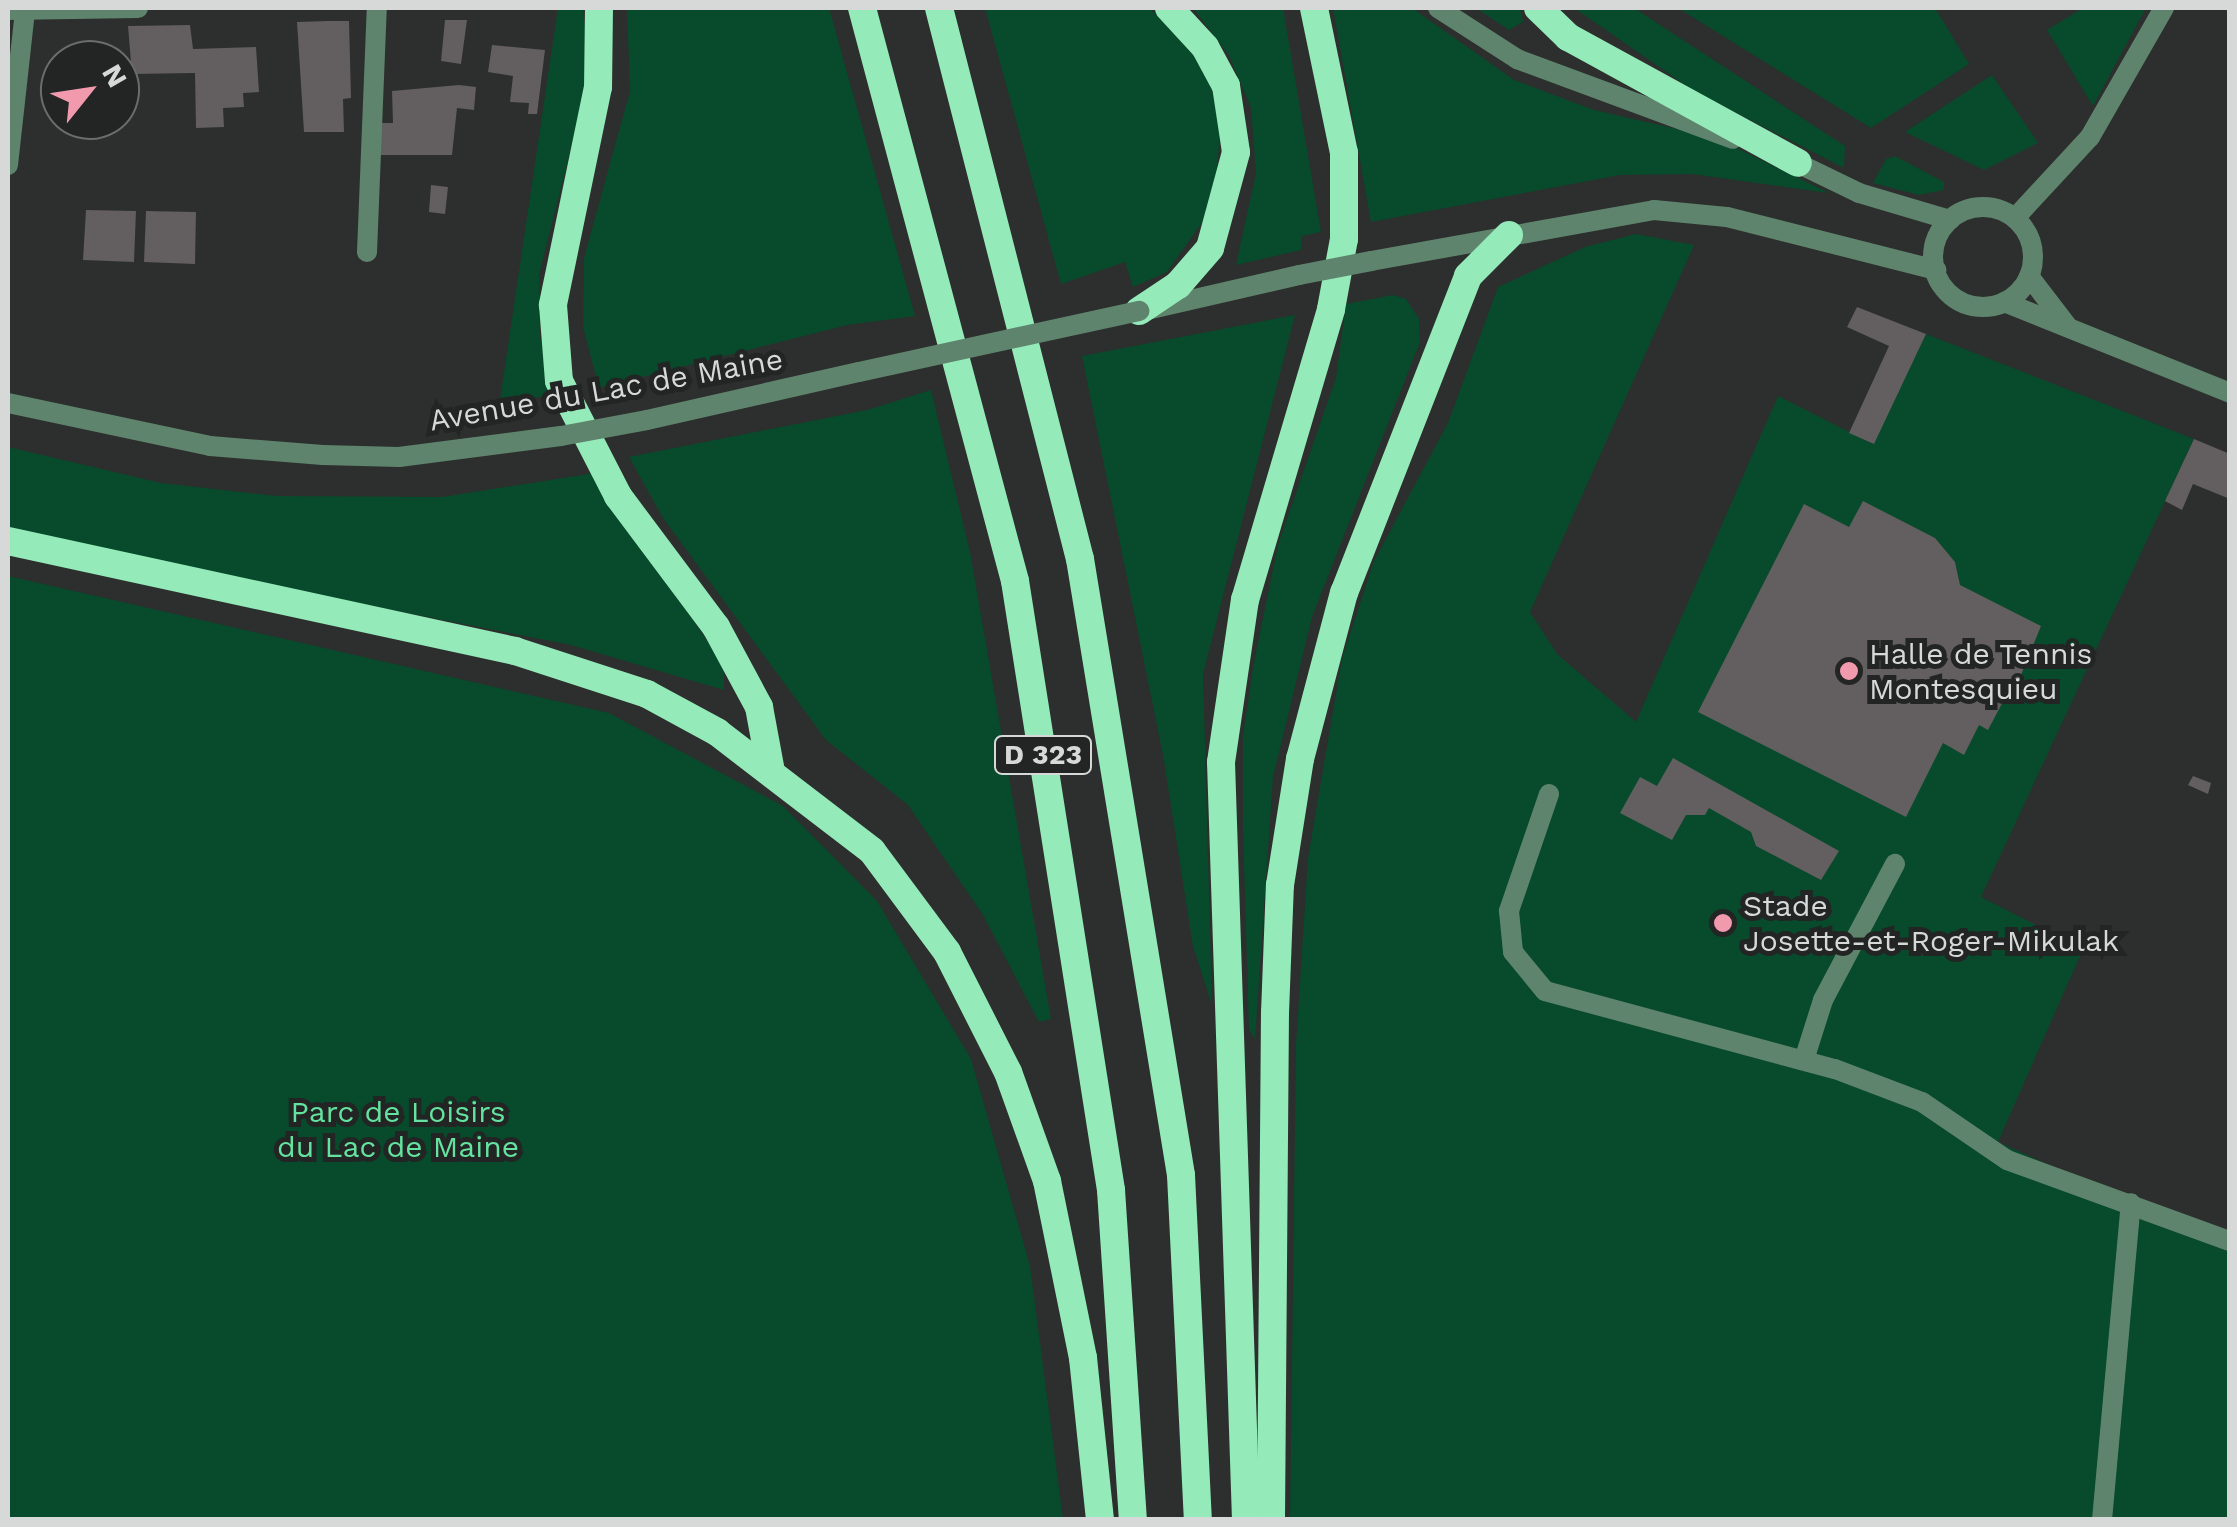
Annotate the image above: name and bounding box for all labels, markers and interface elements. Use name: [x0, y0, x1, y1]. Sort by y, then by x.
north arrow: [40, 40, 140, 140]
text: N: [95, 59, 134, 93]
street label: Avenue du Lac de Maine: [426, 341, 786, 439]
place label: Halle de Tennis Montesquieu: [1869, 636, 2093, 706]
marker: Halle de Tennis Montesquieu: [1838, 660, 1860, 682]
road number: D 323: [993, 732, 1093, 778]
place label: Stade Josette-et-Roger-Mikulak: [1743, 888, 2119, 958]
marker: Stade Josette-et-Roger-Mikulak: [1712, 912, 1734, 934]
park label: Parc de Loisirs du Lac de Maine: [277, 1094, 519, 1164]

